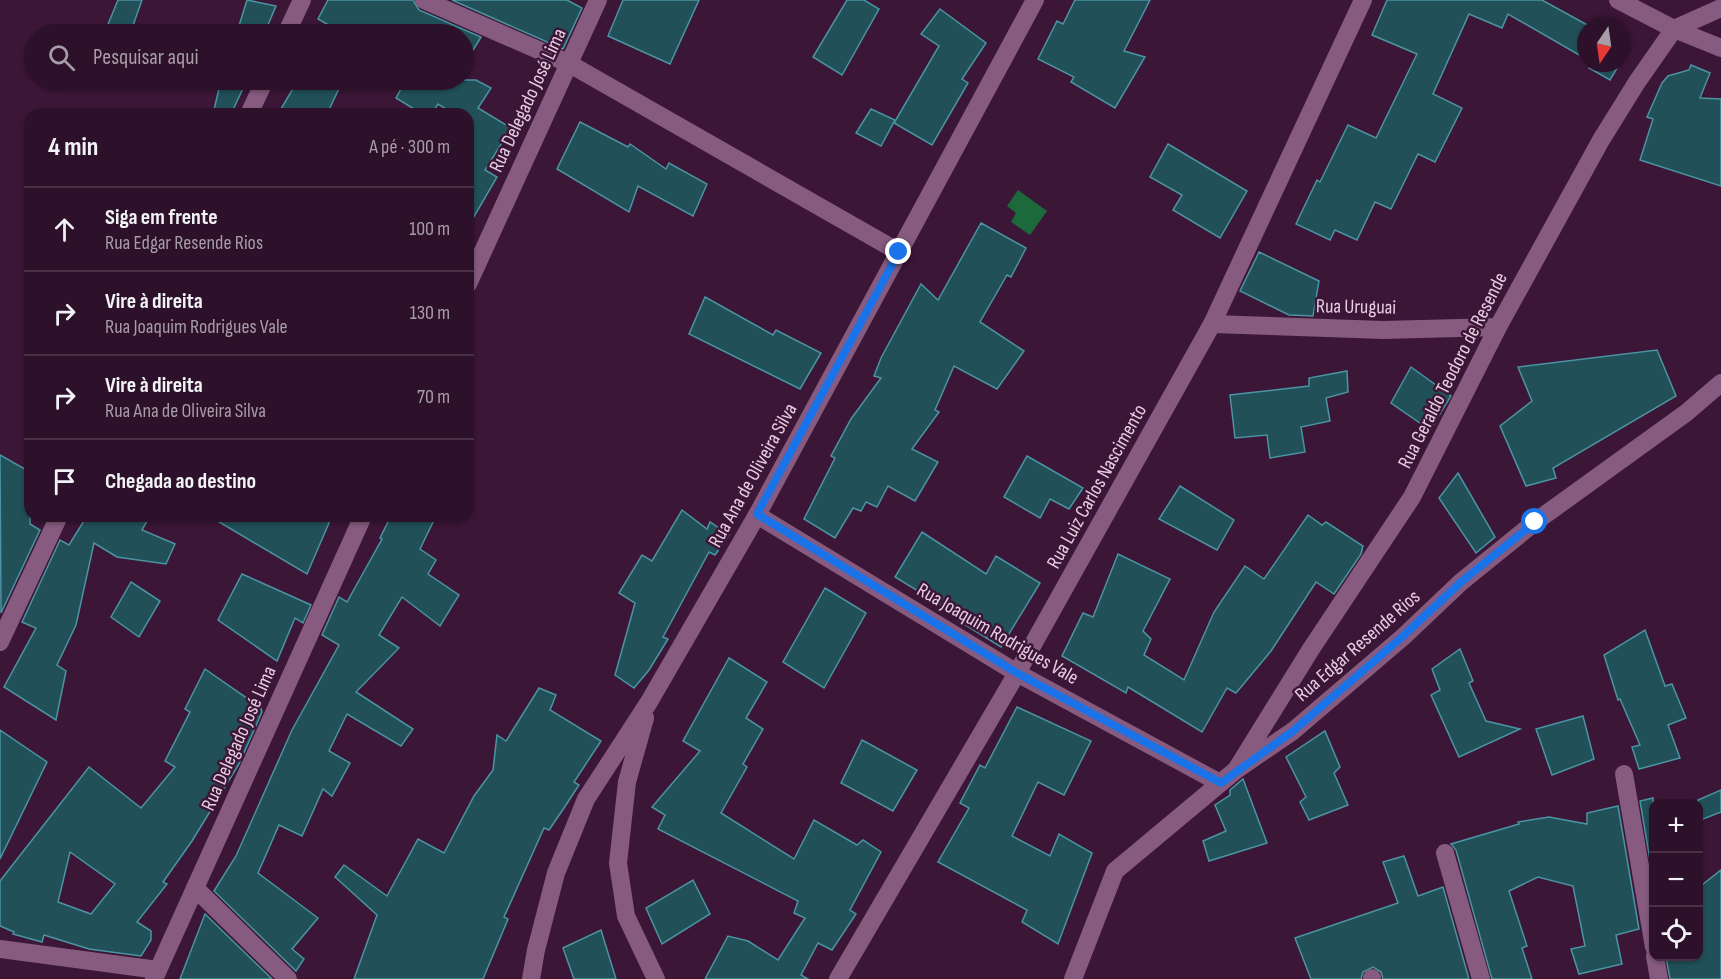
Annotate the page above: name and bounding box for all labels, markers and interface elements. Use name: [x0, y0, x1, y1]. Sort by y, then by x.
north arrow: [1577, 18, 1631, 72]
search box: [24, 24, 474, 90]
street label: Rua Delegado José Lima: [484, 25, 572, 176]
icon: search: [45, 41, 78, 74]
text: Pesquisar aqui: [93, 44, 198, 71]
text: 4 min: [48, 132, 98, 163]
text: A pé · 300 m: [369, 135, 450, 159]
text: Siga em frente: [105, 204, 218, 231]
icon: ahead: [48, 213, 81, 246]
text: 100 m: [409, 217, 450, 241]
text: Rua Edgar Resende Rios: [105, 231, 263, 255]
route end: [885, 238, 911, 264]
street label: Rua Geraldo Teodoro de Resende: [1393, 268, 1513, 472]
text: Vire à direita: [105, 288, 203, 315]
street label: Rua Uruguai: [1316, 294, 1396, 320]
icon: right: [48, 297, 81, 330]
text: 130 m: [410, 301, 450, 325]
text: Rua Joaquim Rodrigues Vale: [105, 315, 288, 339]
text: Vire à direita: [105, 372, 203, 399]
icon: right: [48, 381, 81, 414]
text: 70 m: [417, 385, 450, 409]
text: Rua Ana de Oliveira Silva: [105, 399, 266, 423]
street label: Rua Ana de Oliveira Silva: [703, 399, 802, 552]
street label: Rua Luiz Carlos Nascimento: [1042, 400, 1152, 573]
icon: arrive: [48, 465, 81, 498]
text: Chegada ao destino: [105, 468, 256, 495]
route start: [1521, 508, 1547, 534]
street label: Rua Joaquim Rodrigues Vale: [912, 578, 1083, 690]
street label: Rua Edgar Resende Rios: [1290, 585, 1425, 707]
street label: Rua Delegado José Lima: [196, 662, 282, 814]
map controls: [1649, 799, 1703, 961]
button: +: [1649, 799, 1703, 853]
button: −: [1649, 853, 1703, 907]
button: locate: [1649, 907, 1703, 961]

